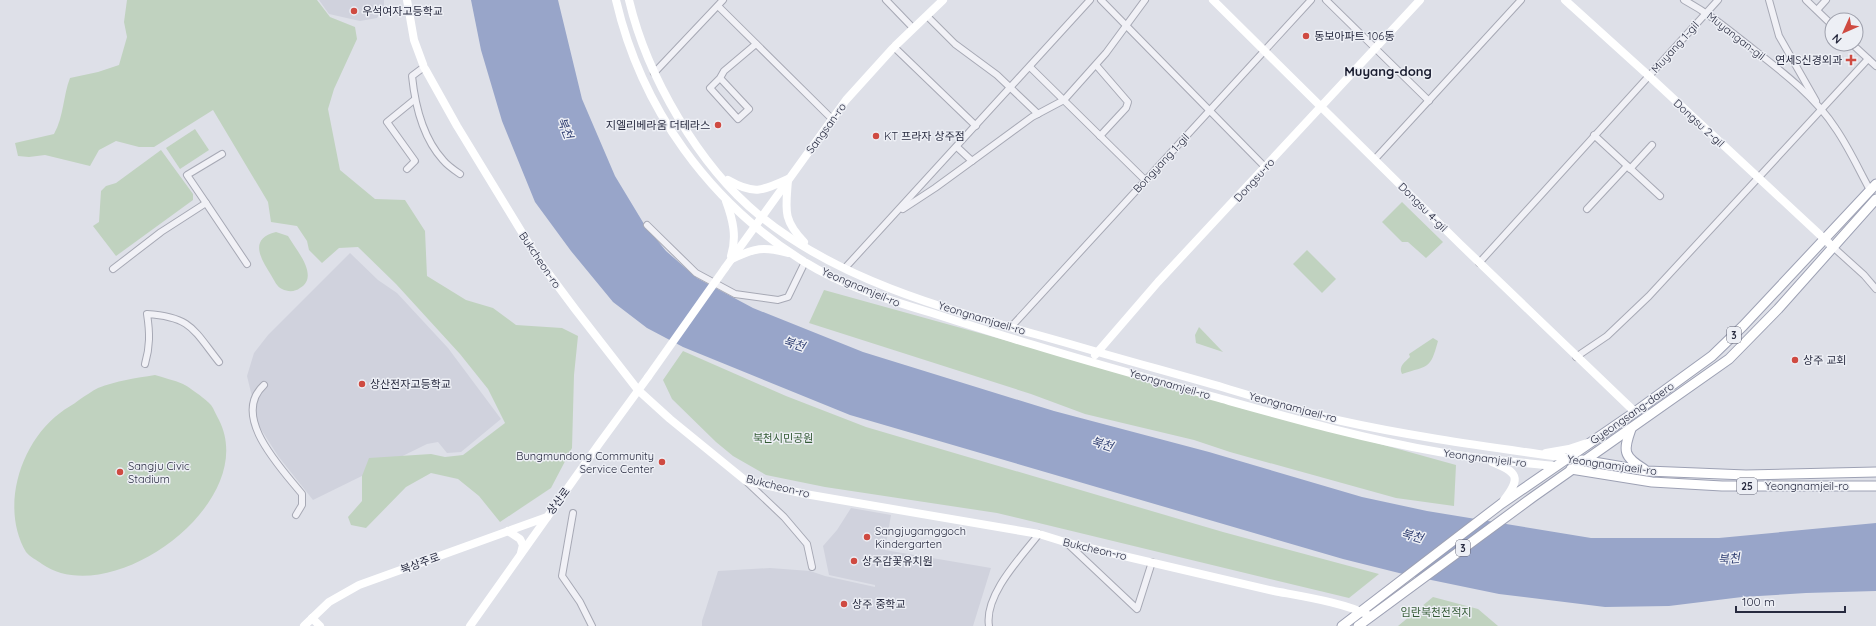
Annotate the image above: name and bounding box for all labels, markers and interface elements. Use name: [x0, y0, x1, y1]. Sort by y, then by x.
place label: 우석여자고등학교: [362, 4, 443, 18]
marker: 우석여자고등학교: [349, 6, 359, 16]
street label: Muyangan-gil: [1704, 9, 1768, 63]
north arrow: [1824, 12, 1864, 52]
street label: Muyang 1-gil: [1648, 18, 1702, 76]
place label: 동보아파트 106동: [1314, 29, 1394, 43]
marker: 동보아파트 106동: [1301, 31, 1311, 41]
text: N: [1829, 31, 1845, 47]
place label: 연세S신경외과: [1775, 53, 1842, 67]
marker: 연세S신경외과: [1845, 54, 1857, 66]
district label: Muyang-dong: [1344, 63, 1432, 79]
street label: Dongsu 2-gil: [1671, 96, 1727, 150]
street label: Sangsan-ro: [803, 100, 849, 156]
water label: 북천: [554, 115, 577, 143]
place label: 지엘리베라움 더테라스: [606, 118, 710, 132]
marker: 지엘리베라움 더테라스: [713, 120, 723, 130]
place label: KT 프라자 상주점: [884, 129, 965, 143]
street label: Bongyang 1-gil: [1130, 130, 1192, 196]
marker: KT 프라자 상주점: [871, 131, 881, 141]
street label: Dongsu-ro: [1231, 155, 1278, 205]
street label: Dongsu 4-gil: [1395, 179, 1451, 235]
street label: Bukcheon-ro: [516, 229, 564, 291]
street label: Yeongnamjeil-ro: [820, 264, 903, 310]
street label: Yeongnamjaeil-ro: [937, 298, 1028, 338]
road number: 3: [1727, 327, 1741, 343]
water label: 북천: [781, 333, 809, 355]
place label: 상주 교회: [1803, 353, 1846, 367]
marker: 상주 교회: [1790, 355, 1800, 365]
street label: Yeongnamjeil-ro: [1128, 366, 1213, 402]
place label: 상산전자고등학교: [370, 377, 451, 391]
marker: 상산전자고등학교: [357, 379, 367, 389]
street label: Gyeongsang-daero: [1587, 379, 1677, 447]
street label: Yeongnamjaeil-ro: [1247, 389, 1339, 426]
park label: 북천시민공원: [753, 431, 813, 445]
water label: 북천: [1089, 433, 1117, 455]
street label: Yeongnamjeil-ro: [1443, 446, 1528, 470]
place label: Bungmundong Community Service Center: [516, 449, 655, 476]
street label: Yeongnamjaeil-ro: [1566, 452, 1658, 478]
marker: Bungmundong Community Service Center: [657, 457, 667, 467]
place label: Sangju Civic Stadium: [128, 459, 190, 486]
marker: Sangju Civic Stadium: [115, 467, 125, 477]
street label: Bukcheon-ro: [745, 471, 812, 501]
road number: 25: [1737, 478, 1757, 494]
street label: Yeongnamjeil-ro: [1765, 479, 1849, 493]
street label: 상산로: [543, 485, 573, 517]
place label: Sangjugamggoch Kindergarten: [875, 524, 966, 551]
water label: 북천: [1399, 525, 1427, 546]
marker: Sangjugamggoch Kindergarten: [862, 532, 872, 542]
street label: Bukcheon-ro: [1062, 535, 1129, 563]
road number: 3: [1456, 540, 1470, 556]
street label: 북상주로: [399, 549, 441, 577]
water label: 북천: [1717, 550, 1743, 567]
place label: 상주감꽃유치원: [862, 554, 933, 568]
marker: 상주감꽃유치원: [849, 556, 859, 566]
scale bar: [1736, 588, 1845, 614]
text: 100 m: [1742, 594, 1775, 609]
place label: 상주 중학교: [852, 597, 906, 611]
marker: 상주 중학교: [839, 599, 849, 609]
park label: 임란북천전적지: [1401, 605, 1471, 619]

